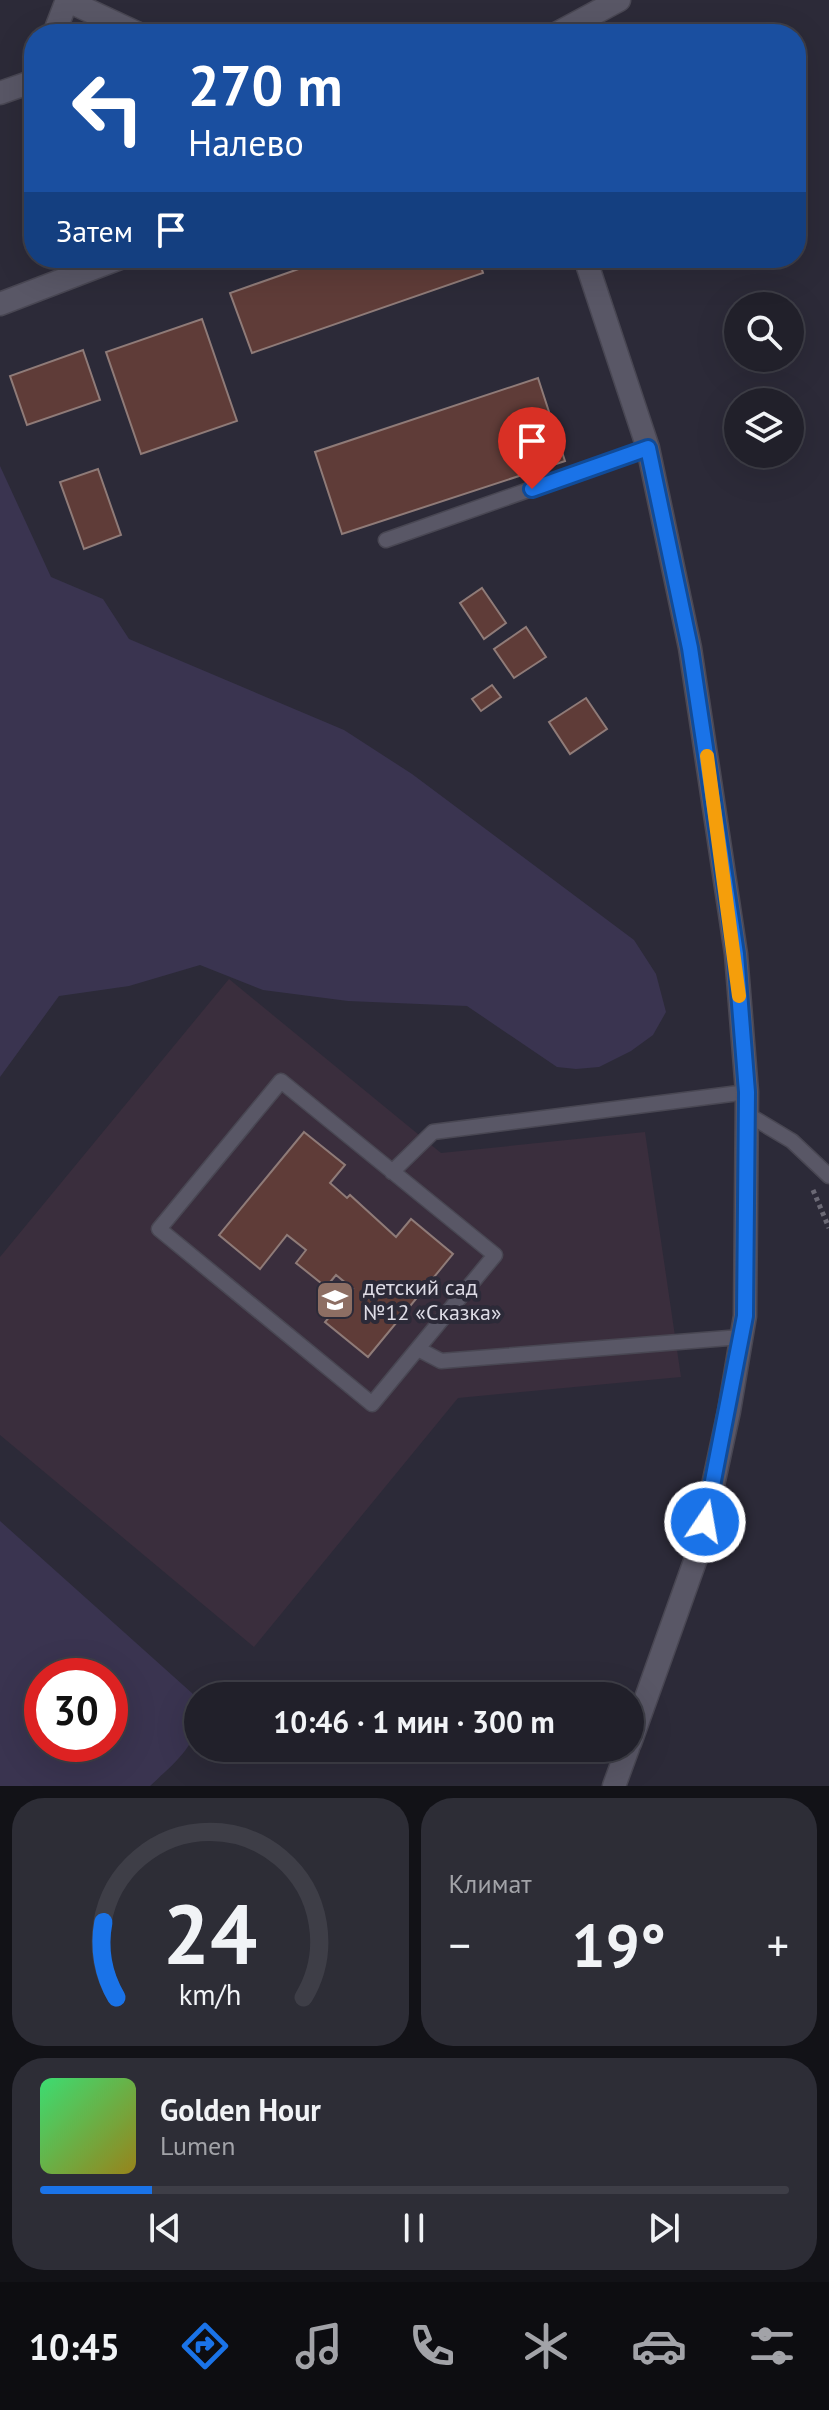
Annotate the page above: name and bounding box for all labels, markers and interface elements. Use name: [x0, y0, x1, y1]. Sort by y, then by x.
text: 270 m: [188, 49, 343, 121]
icon: left: [56, 56, 160, 160]
text: Налево: [188, 119, 304, 166]
icon: arrive: [149, 208, 193, 252]
text: Затем: [56, 211, 133, 250]
map controls: [724, 292, 804, 468]
button: search: [724, 292, 804, 372]
button: layers: [724, 388, 804, 468]
pin: [498, 407, 566, 489]
icon: arrive: [510, 419, 554, 463]
place label: детский сад №12 «Сказка»: [363, 1273, 502, 1326]
school or university icon: детский сад №12 «Сказка»: [314, 1279, 356, 1321]
position arrow: [663, 1480, 747, 1564]
speed limit sign: 30: [24, 1658, 128, 1762]
text: 10:46 · 1 мин · 300 m: [273, 1702, 555, 1741]
text: Климат: [449, 1867, 532, 1900]
text: 24: [163, 1879, 257, 1987]
text: 19°: [572, 1906, 666, 1984]
text: −: [449, 1916, 471, 1973]
text: +: [767, 1916, 789, 1973]
text: km/h: [179, 1976, 242, 2013]
text: Golden Hour: [160, 2090, 321, 2129]
text: Lumen: [160, 2129, 235, 2162]
icon: previous: [143, 2206, 187, 2250]
icon: pause: [392, 2206, 436, 2250]
icon: next: [642, 2206, 686, 2250]
icon: directions: [177, 2318, 233, 2374]
icon: music: [291, 2318, 347, 2374]
icon: phone: [404, 2318, 460, 2374]
icon: climate: [518, 2318, 574, 2374]
icon: car: [631, 2318, 687, 2374]
icon: filters: [744, 2318, 800, 2374]
text: 10:45: [29, 2323, 120, 2370]

